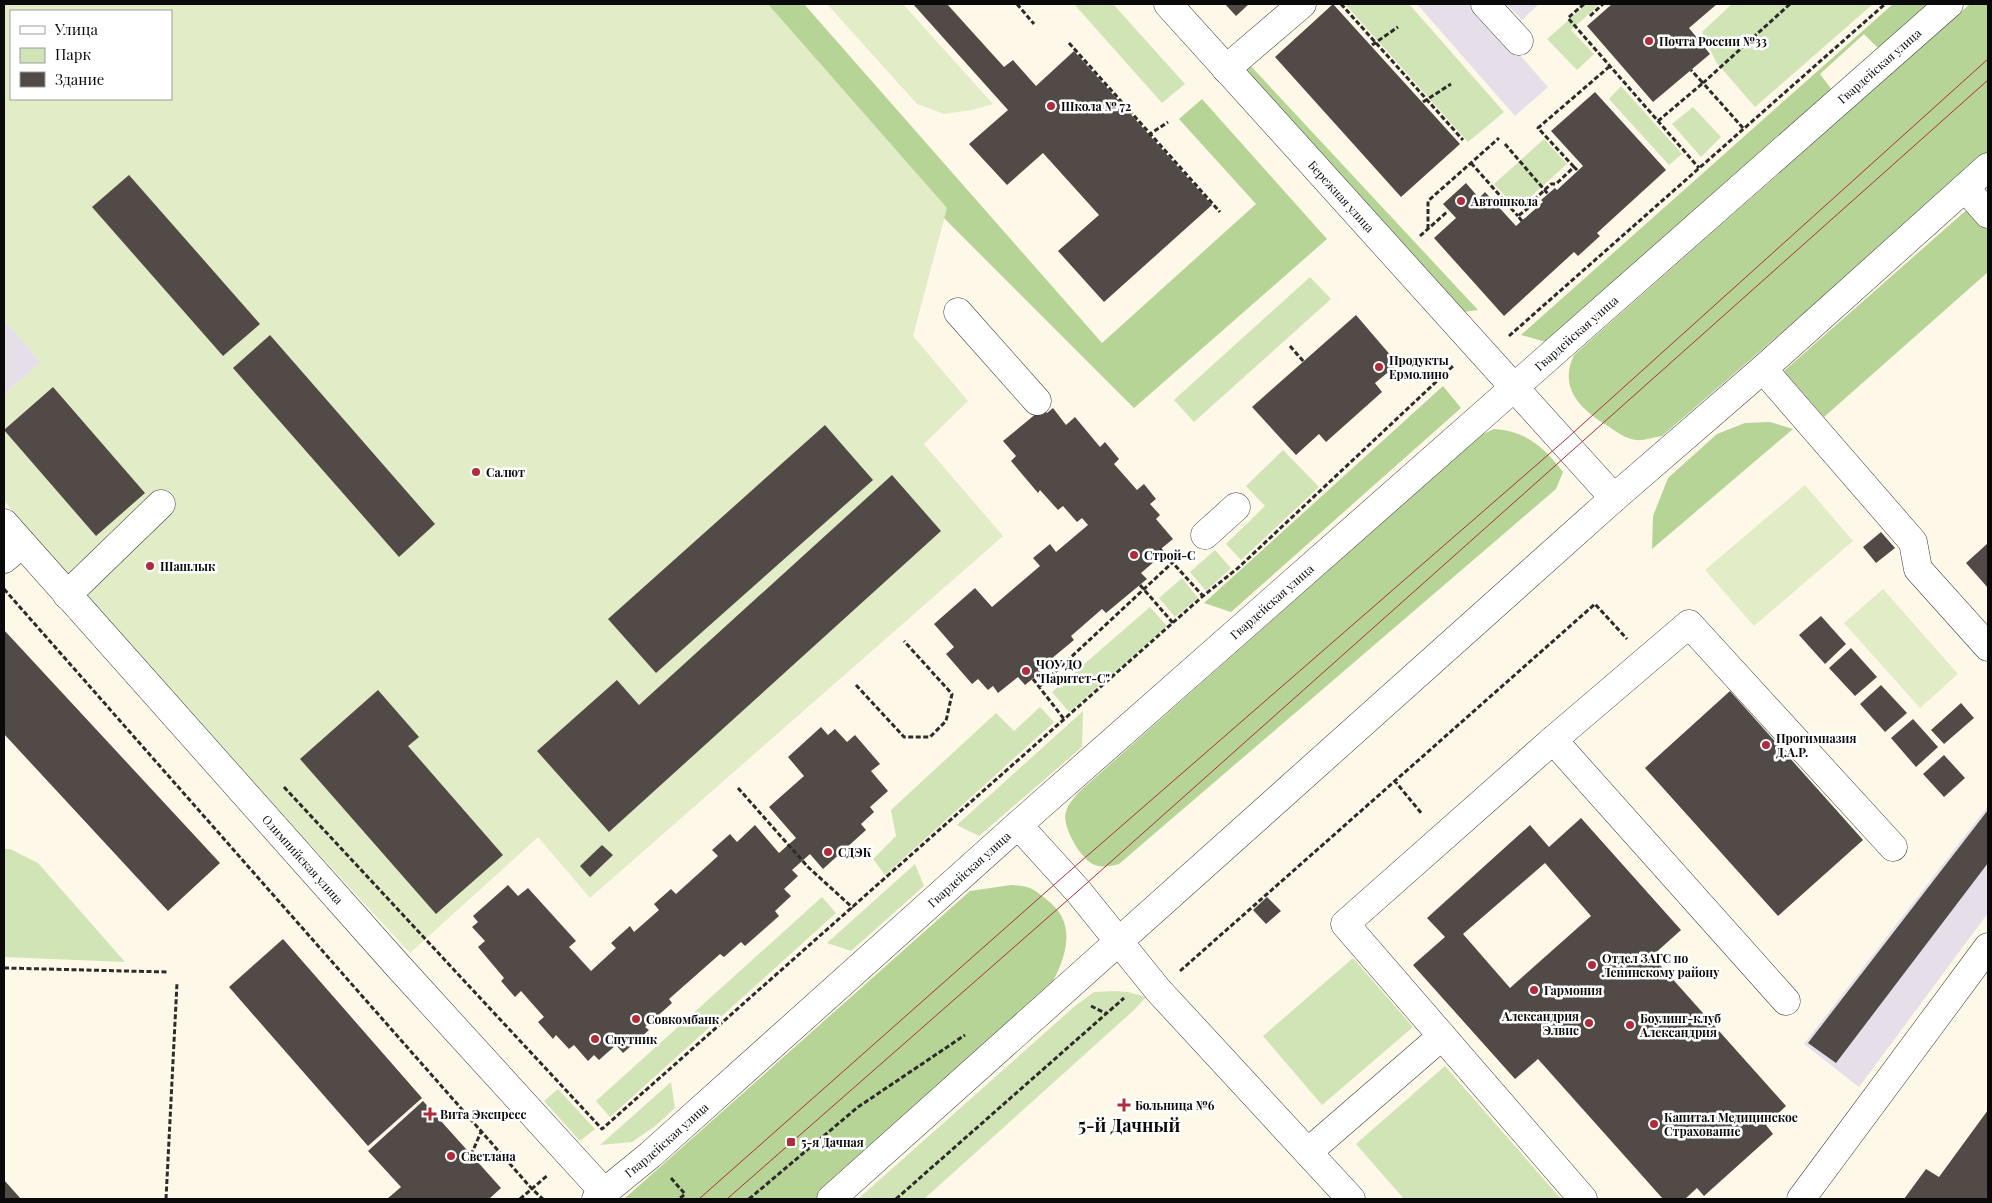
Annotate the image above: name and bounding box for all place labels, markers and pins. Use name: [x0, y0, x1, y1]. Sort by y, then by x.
place label: Почта России №33: [1659, 33, 1767, 49]
marker: Почта России №33: [1643, 35, 1655, 47]
place label: Школа № 72: [1061, 98, 1131, 114]
marker: Школа № 72: [1045, 100, 1057, 112]
place label: Автошкола: [1470, 193, 1539, 209]
marker: Автошкола: [1455, 195, 1467, 207]
place label: Продукты Ермолино: [1389, 352, 1449, 382]
marker: Продукты Ермолино: [1373, 361, 1385, 373]
place label: Салют: [486, 464, 525, 480]
marker: Салют: [470, 466, 482, 478]
place label: Строй-С: [1144, 547, 1195, 563]
marker: Строй-С: [1128, 549, 1140, 561]
place label: Шашлык: [160, 558, 216, 574]
marker: Шашлык: [144, 560, 156, 572]
place label: ЧОУ ДО "Паритет-С": [1036, 656, 1110, 686]
marker: ЧОУ ДО "Паритет-С": [1020, 665, 1032, 677]
place label: Прогимназия Д.А.Р.: [1776, 730, 1856, 760]
marker: Прогимназия Д.А.Р.: [1760, 739, 1772, 751]
place label: СДЭК: [838, 844, 872, 860]
marker: СДЭК: [822, 846, 834, 858]
place label: Отдел ЗАГС по Ленинскому району: [1601, 950, 1720, 980]
marker: Отдел ЗАГС по Ленинскому району: [1586, 959, 1598, 971]
place label: Гармония: [1544, 982, 1602, 998]
marker: Гармония: [1528, 984, 1540, 996]
place label: Александрия Элвис: [1501, 1008, 1579, 1038]
place label: Боулинг-клуб Александрия: [1639, 1010, 1721, 1040]
place label: Совкомбанк: [646, 1011, 720, 1027]
marker: Совкомбанк: [630, 1013, 642, 1025]
marker: Александрия Элвис: [1583, 1017, 1595, 1029]
marker: Боулинг-клуб Александрия: [1624, 1019, 1636, 1031]
place label: Спутник: [605, 1031, 658, 1047]
marker: Спутник: [589, 1033, 601, 1045]
place label: Больница №6: [1135, 1097, 1215, 1113]
marker: Больница №6: [1117, 1098, 1131, 1112]
place label: Вита Экспресс: [440, 1106, 526, 1122]
marker: Вита Экспресс: [424, 1108, 436, 1120]
place label: Капитал Медицинское Страхование: [1664, 1109, 1798, 1139]
marker: Капитал Медицинское Страхование: [1648, 1118, 1660, 1130]
place label: 5-я Дачная: [801, 1134, 864, 1150]
marker: 5-я Дачная: [785, 1136, 797, 1148]
place label: Светлана: [461, 1148, 516, 1164]
marker: Светлана: [445, 1150, 457, 1162]

